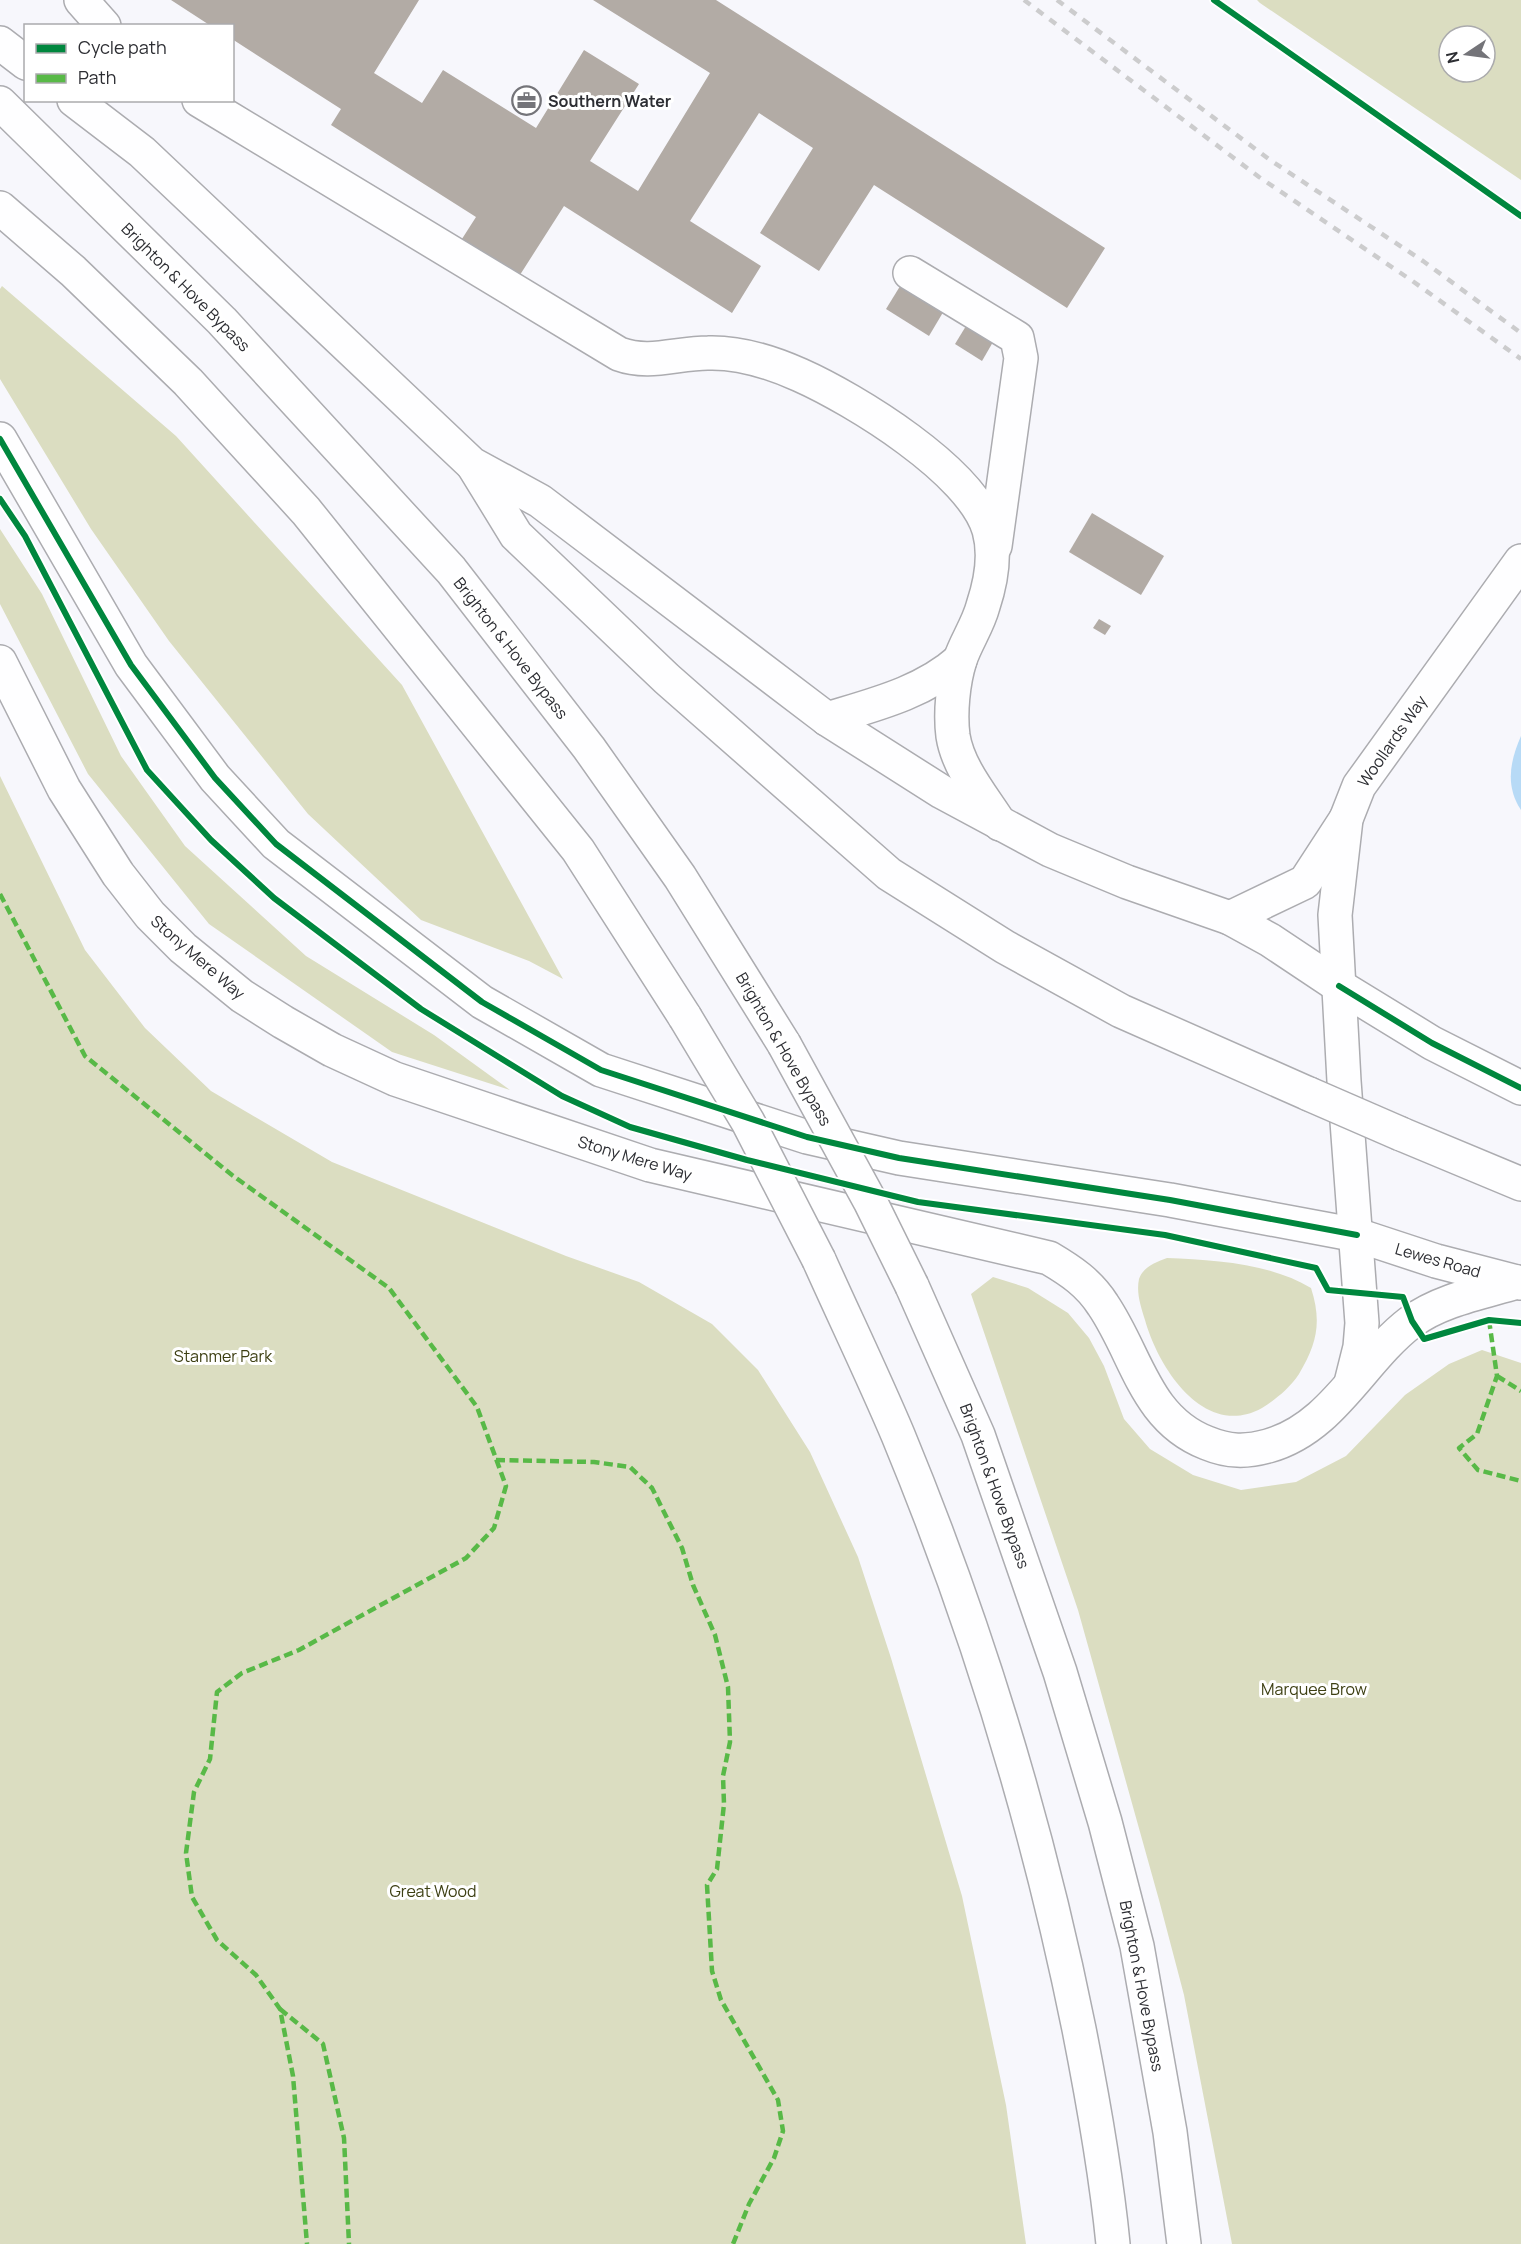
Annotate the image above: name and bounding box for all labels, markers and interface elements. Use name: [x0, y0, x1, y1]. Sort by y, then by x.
legend: [24, 24, 234, 102]
north arrow: [1437, 24, 1497, 84]
text: Cycle path: [78, 35, 167, 59]
text: N: [1440, 49, 1464, 65]
text: Path: [78, 65, 116, 89]
office icon: Southern Water: [511, 85, 543, 117]
place label: Southern Water: [548, 90, 671, 112]
street label: Brighton & Hove Bypass: [117, 218, 255, 356]
street label: Brighton & Hove Bypass: [449, 573, 573, 723]
street label: Woollards Way: [1352, 690, 1432, 791]
street label: Stony Mere Way: [146, 910, 250, 1004]
street label: Brighton & Hove Bypass: [731, 968, 837, 1130]
street label: Stony Mere Way: [575, 1130, 695, 1186]
street label: Lewes Road: [1393, 1237, 1483, 1283]
park label: Stanmer Park: [174, 1345, 273, 1367]
street label: Brighton & Hove Bypass: [955, 1400, 1035, 1572]
park label: Marquee Brow: [1261, 1678, 1367, 1700]
park label: Great Wood: [390, 1880, 477, 1902]
street label: Brighton & Hove Bypass: [1115, 1898, 1169, 2074]

